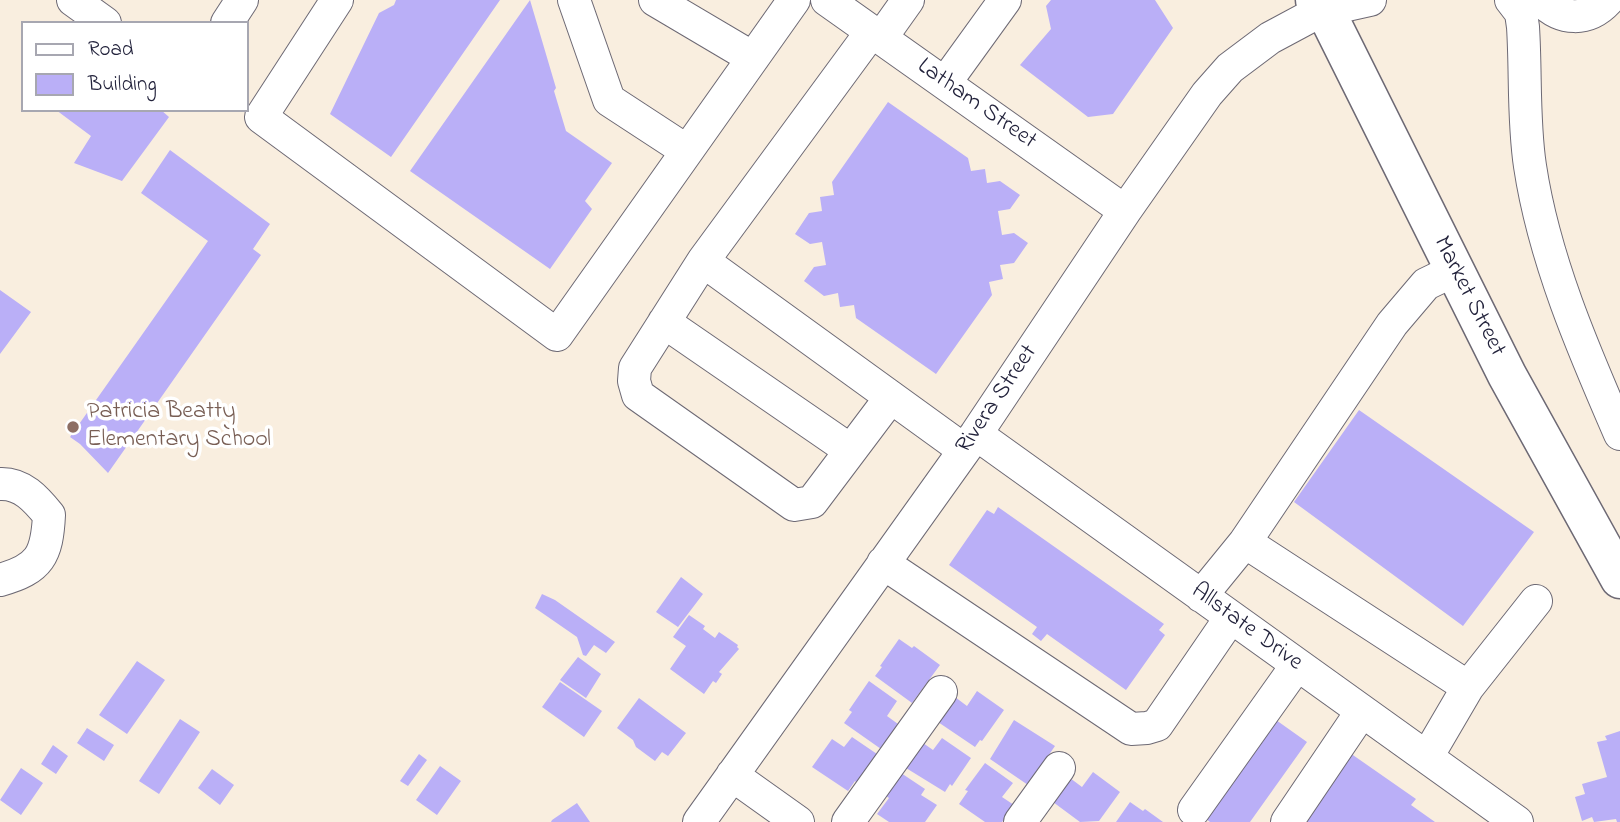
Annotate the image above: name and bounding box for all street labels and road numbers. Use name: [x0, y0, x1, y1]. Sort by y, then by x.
street label: Latham Street: [911, 53, 1041, 157]
street label: Market Street: [1425, 232, 1511, 362]
street label: Rivera Street: [951, 340, 1045, 460]
street label: Allstate Drive: [1185, 578, 1307, 678]

